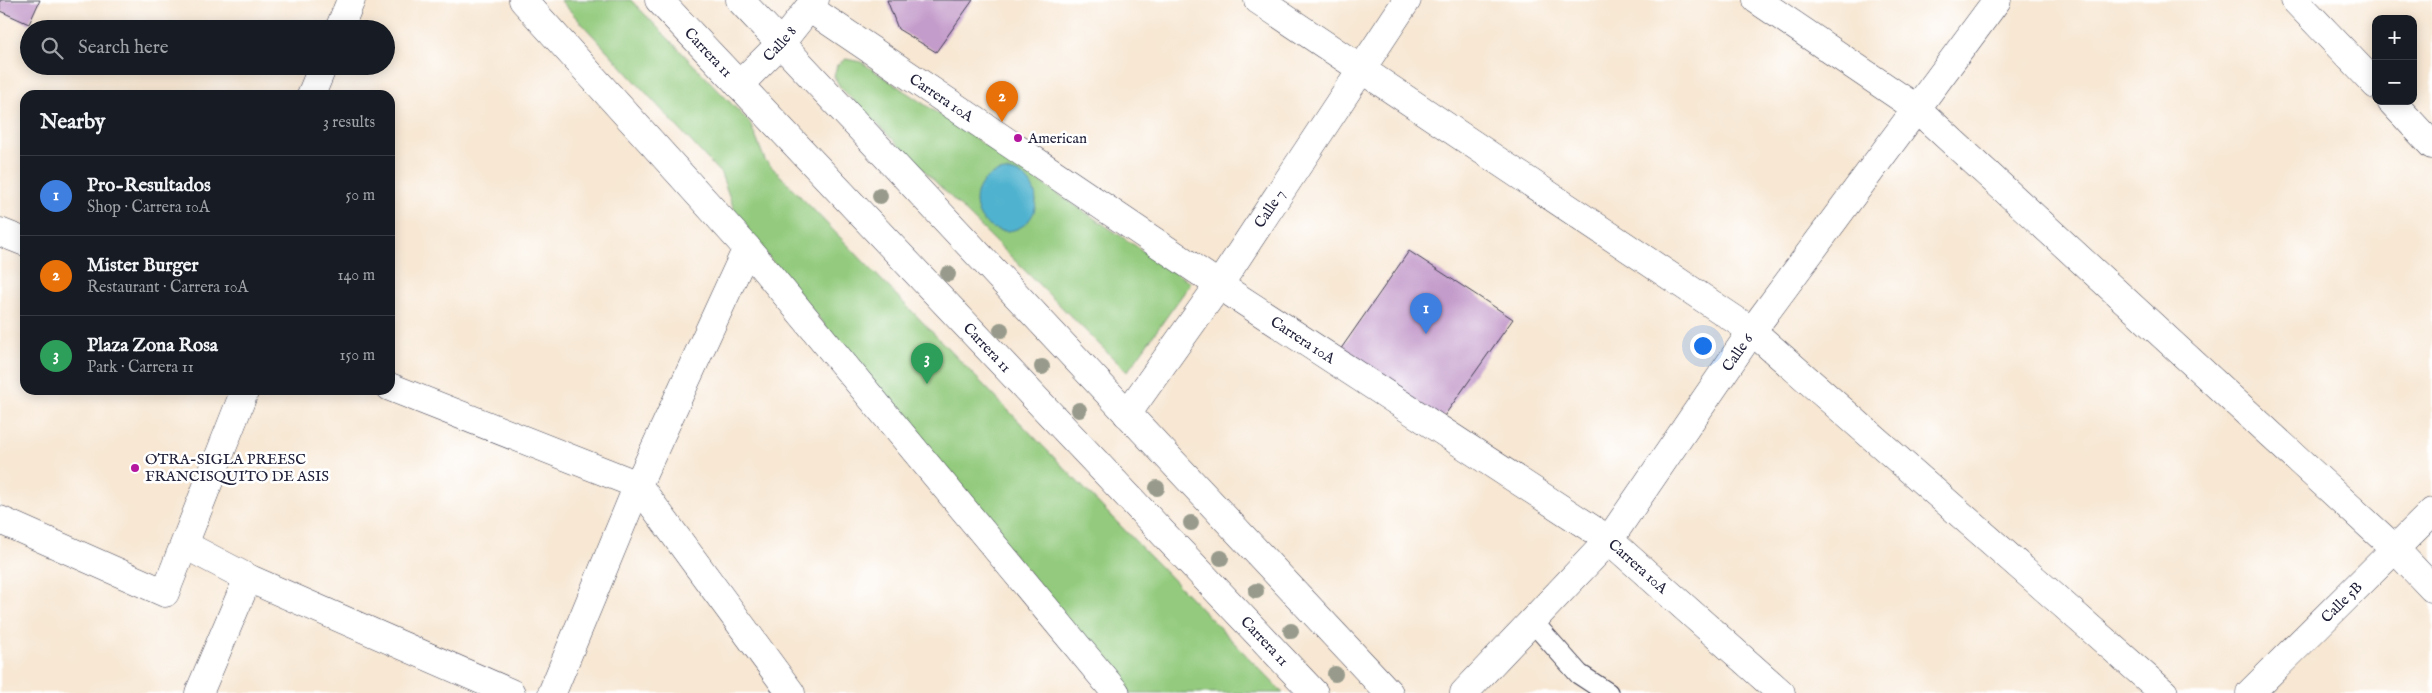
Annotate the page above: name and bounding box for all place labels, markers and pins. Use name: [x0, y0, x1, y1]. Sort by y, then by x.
pin: 2: [986, 81, 1018, 122]
place label: American: [1027, 129, 1087, 148]
marker: American: [1012, 132, 1024, 144]
pin: 1: [1410, 293, 1442, 334]
pin: 3: [911, 343, 943, 384]
place label: OTRA-SIGLA PREESC FRANCISQUITO DE ASIS: [145, 450, 329, 486]
marker: OTRA-SIGLA PREESC FRANCISQUITO DE ASIS: [129, 462, 141, 474]

